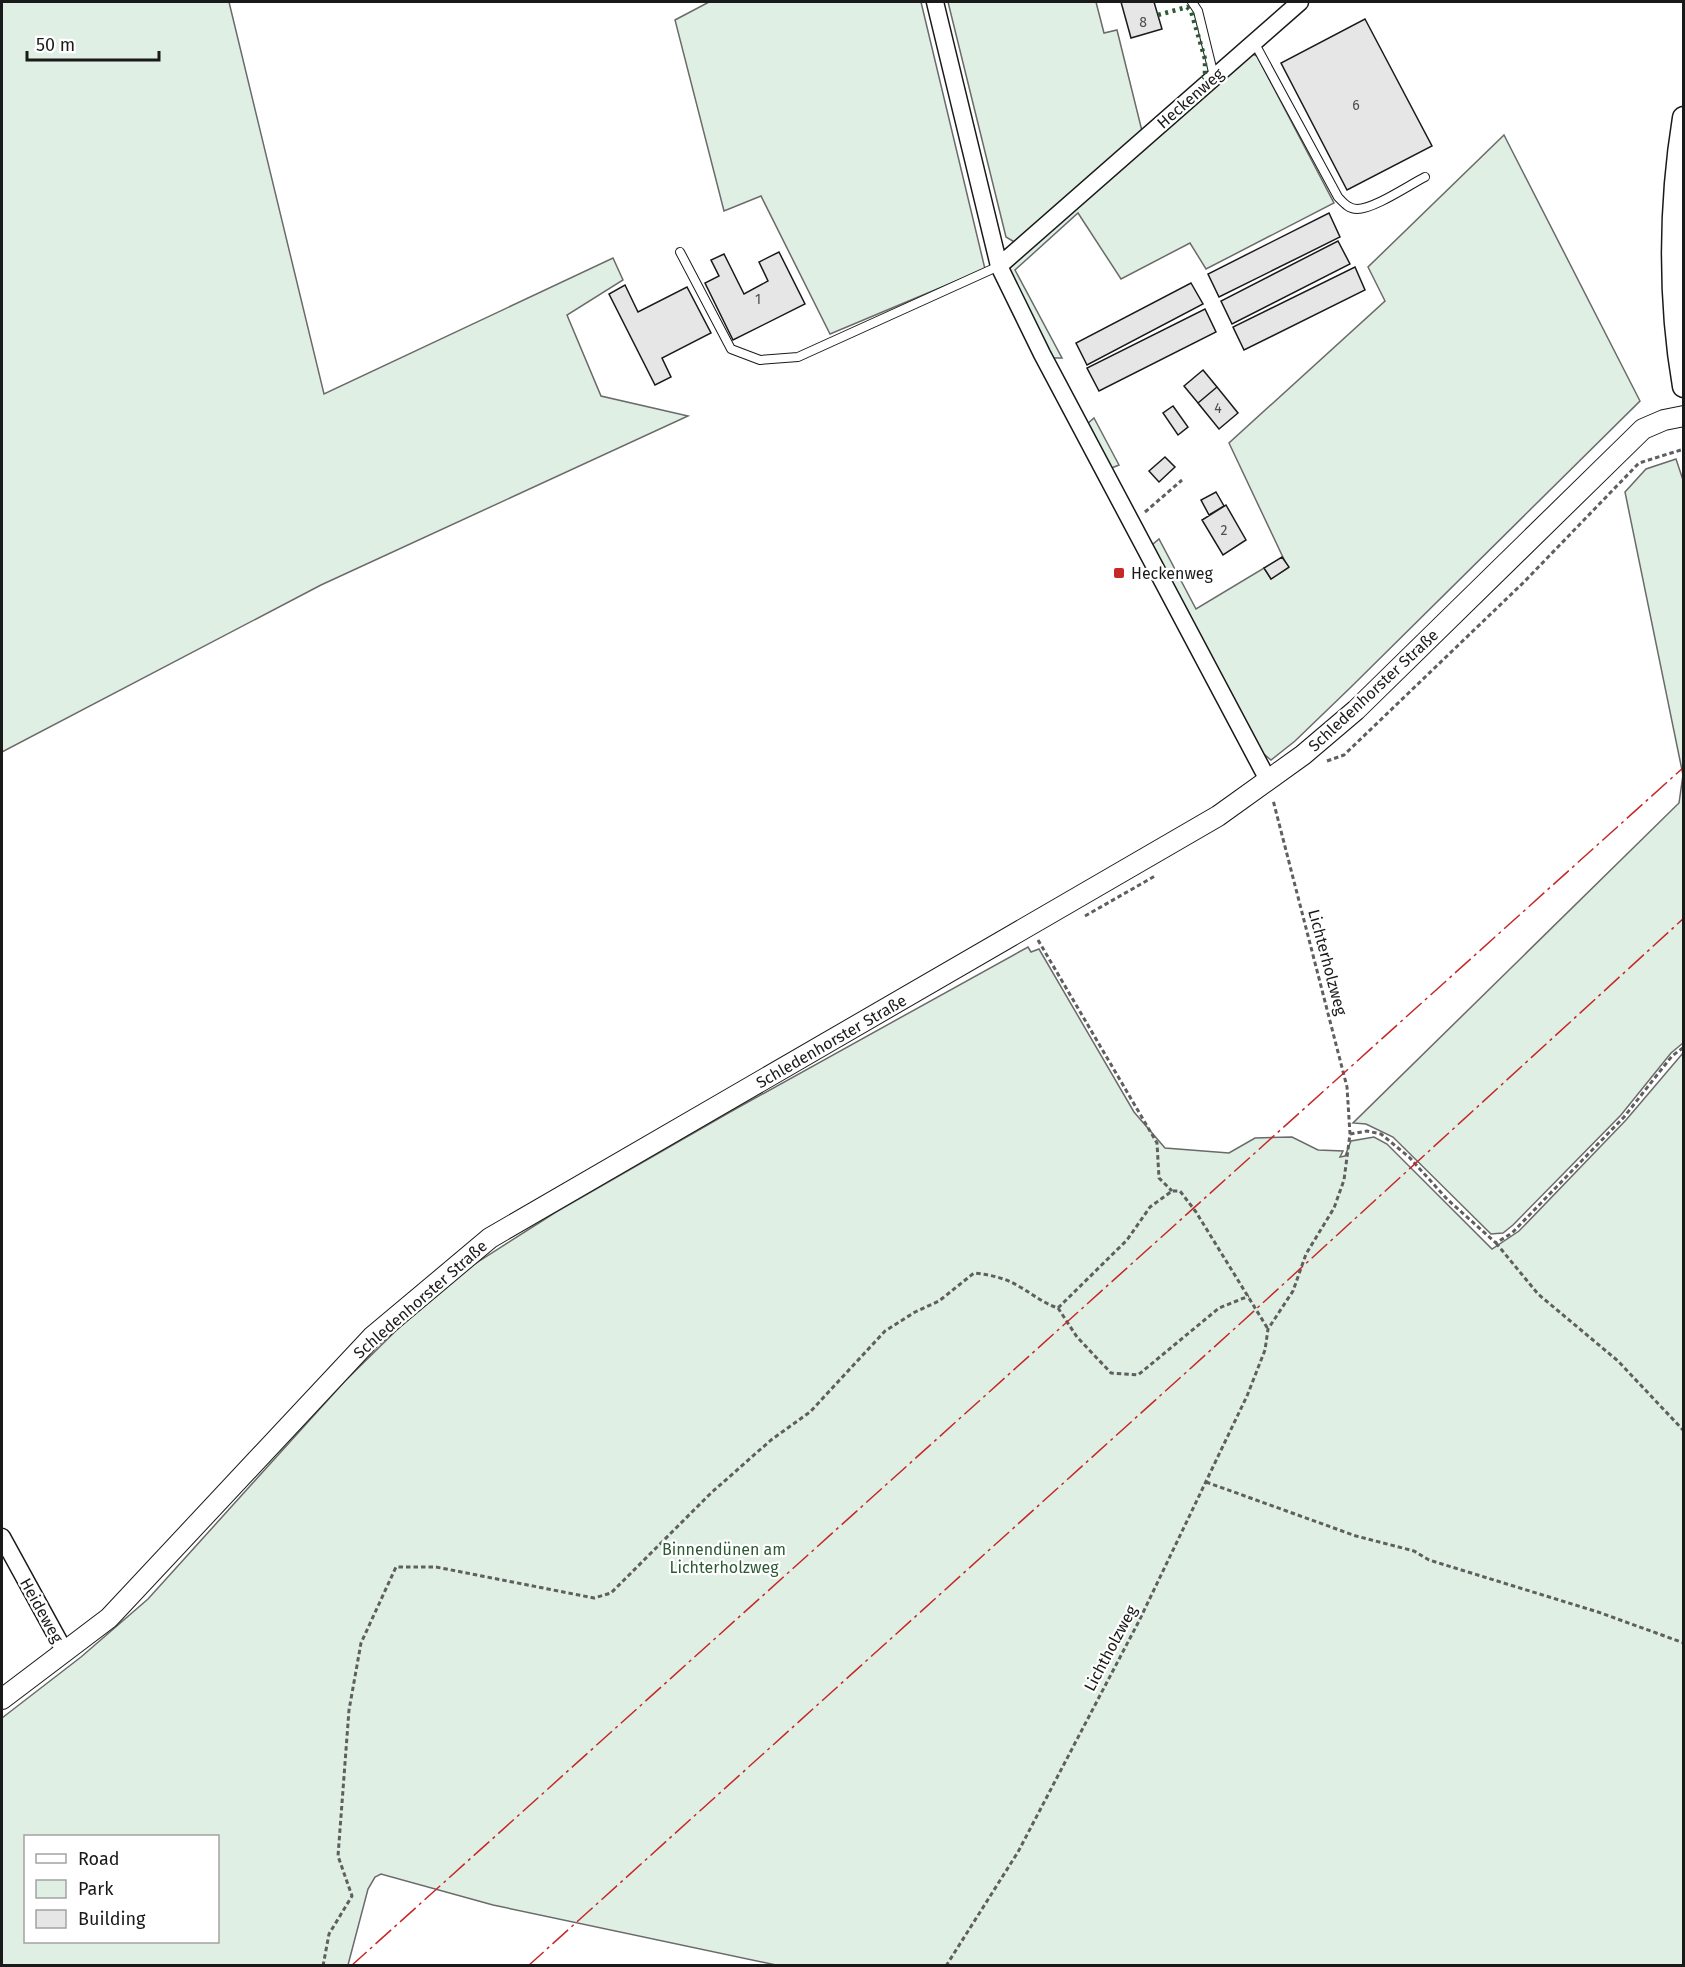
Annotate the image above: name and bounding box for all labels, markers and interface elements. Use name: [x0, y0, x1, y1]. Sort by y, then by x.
house number: 8: [1139, 14, 1147, 31]
scale bar: [27, 24, 159, 62]
text: 50 m: [36, 34, 75, 56]
street label: Heckenweg: [1153, 64, 1228, 132]
house number: 6: [1352, 97, 1360, 114]
house number: 1: [755, 291, 761, 308]
house number: 4: [1214, 400, 1222, 417]
house number: 2: [1221, 522, 1228, 539]
place label: Heckenweg: [1131, 564, 1214, 583]
marker: Heckenweg: [1112, 566, 1126, 580]
street label: Schledenhorster Straße: [1304, 625, 1442, 755]
street label: Lichterholzweg: [1304, 907, 1351, 1018]
street label: Schledenhorster Straße: [753, 991, 910, 1092]
street label: Schledenhorster Straße: [350, 1236, 491, 1362]
park label: Binnendünen am Lichterholzweg: [662, 1540, 786, 1577]
street label: Heideweg: [16, 1575, 67, 1646]
street label: Lichtholzweg: [1080, 1602, 1141, 1694]
legend: [24, 1835, 219, 1943]
text: Road: [78, 1848, 120, 1870]
text: Park: [78, 1878, 114, 1900]
text: Building: [78, 1908, 146, 1930]

